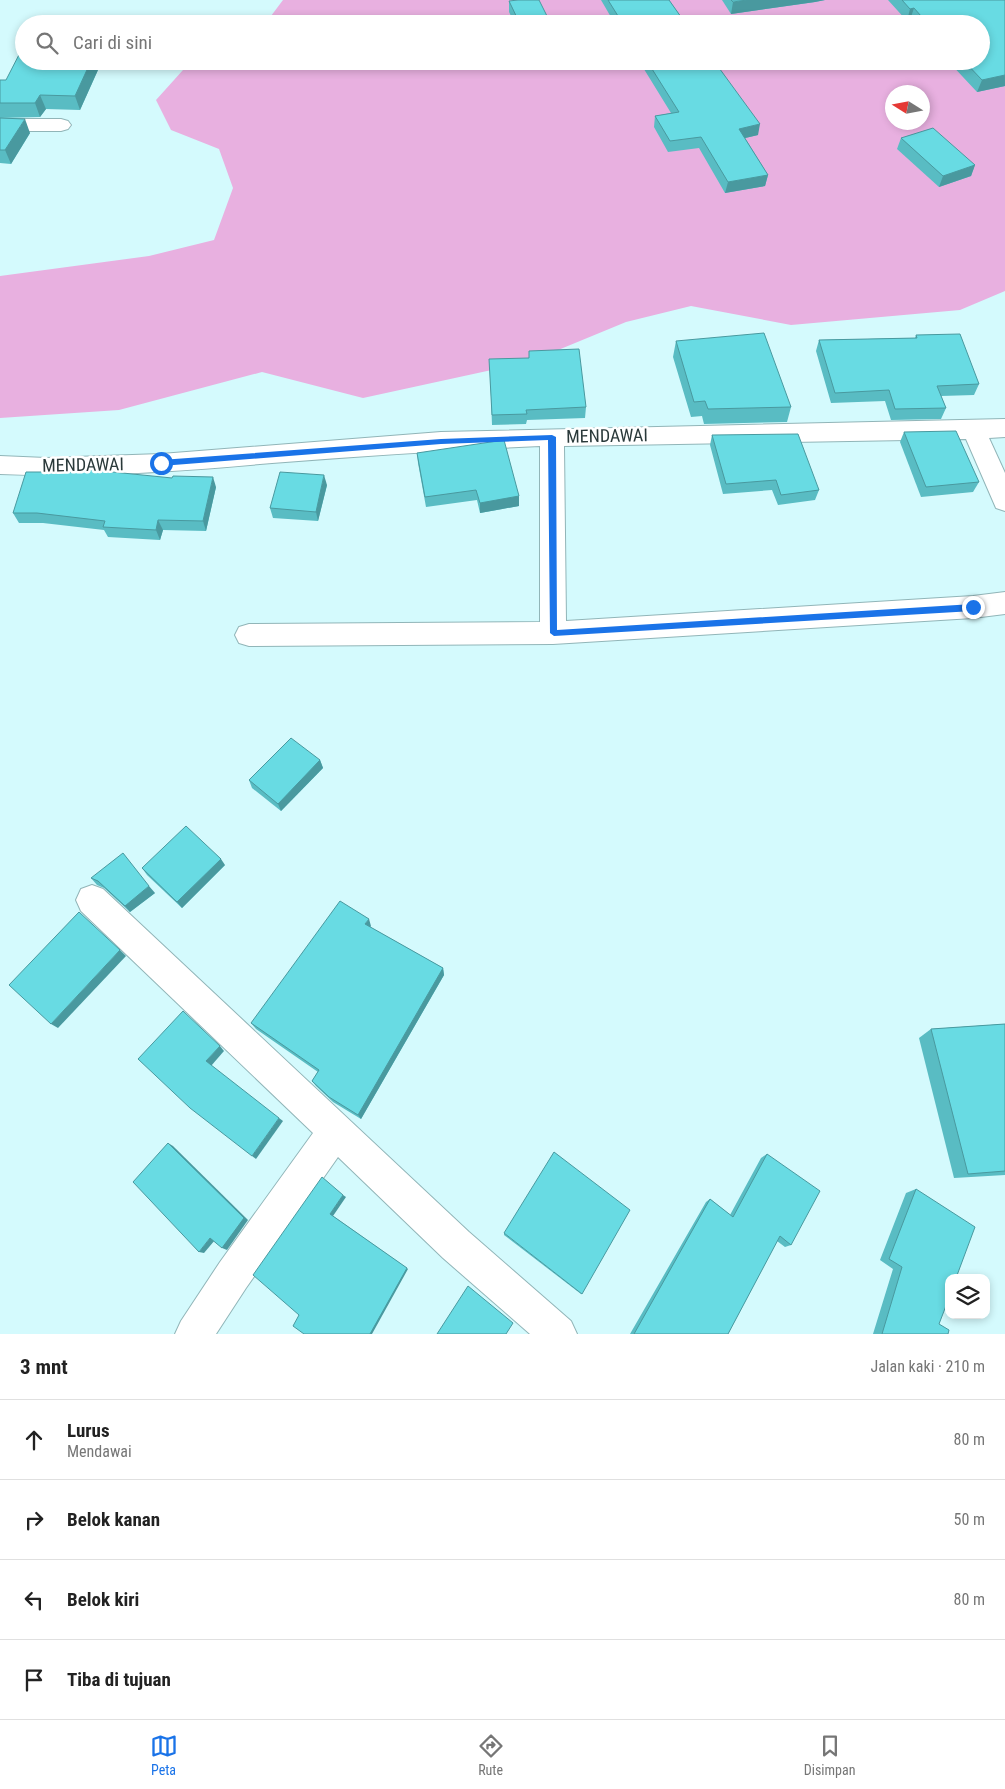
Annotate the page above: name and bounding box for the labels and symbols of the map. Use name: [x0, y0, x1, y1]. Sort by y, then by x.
north arrow: [885, 85, 930, 130]
street label: MENDAWAI: [566, 424, 648, 447]
route start: [150, 452, 173, 475]
street label: MENDAWAI: [42, 453, 124, 476]
route end: [962, 596, 985, 619]

